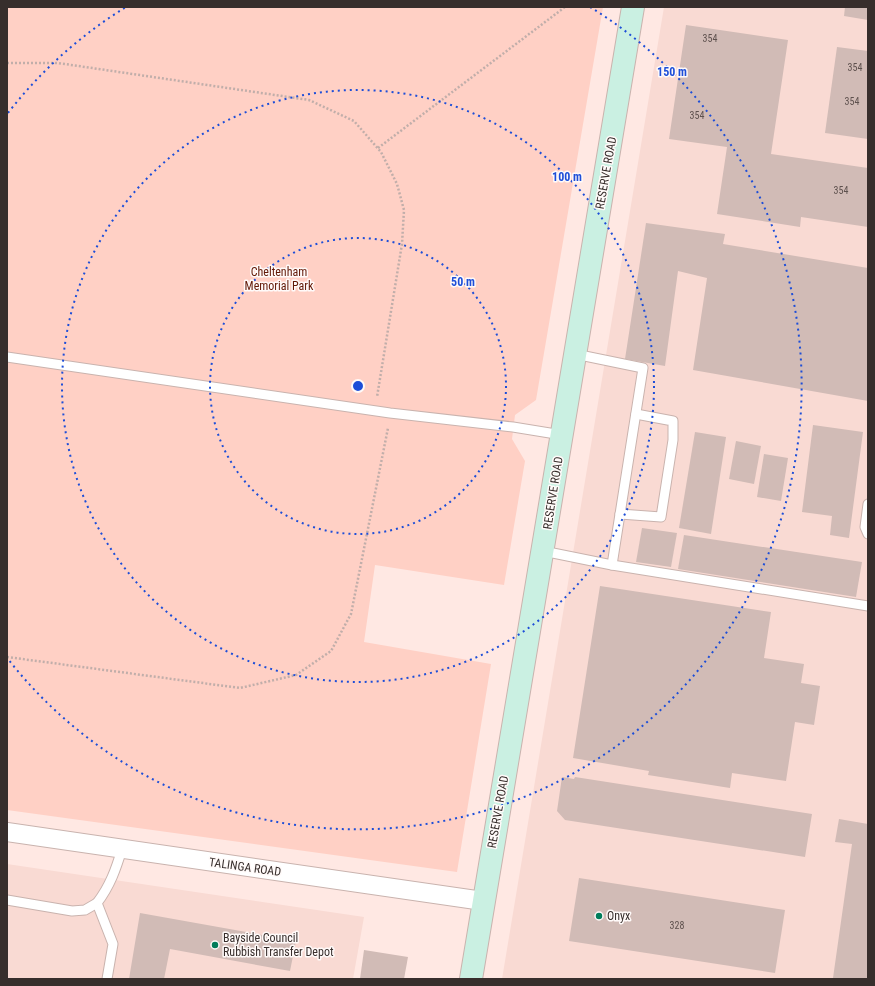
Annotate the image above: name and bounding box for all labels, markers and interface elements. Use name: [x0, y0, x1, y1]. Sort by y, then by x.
house number: 354: [703, 33, 717, 44]
house number: 354: [848, 62, 862, 73]
text: 150 m: [657, 65, 687, 79]
house number: 354: [845, 96, 859, 107]
house number: 354: [690, 110, 704, 121]
street label: RESERVE ROAD: [593, 135, 619, 210]
text: 100 m: [552, 170, 582, 184]
house number: 354: [834, 185, 848, 196]
park label: Cheltenham Memorial Park: [245, 265, 314, 293]
text: 50 m: [451, 275, 475, 289]
centre of rings: [351, 379, 365, 393]
street label: RESERVE ROAD: [540, 455, 566, 530]
street label: RESERVE ROAD: [485, 774, 511, 849]
street label: TALINGA ROAD: [208, 855, 282, 879]
place label: Onyx: [607, 909, 630, 923]
marker: Onyx: [594, 911, 604, 921]
house number: 328: [670, 920, 684, 931]
place label: Bayside Council Rubbish Transfer Depot: [223, 931, 334, 959]
marker: Bayside Council Rubbish Transfer Depot: [210, 940, 220, 950]

